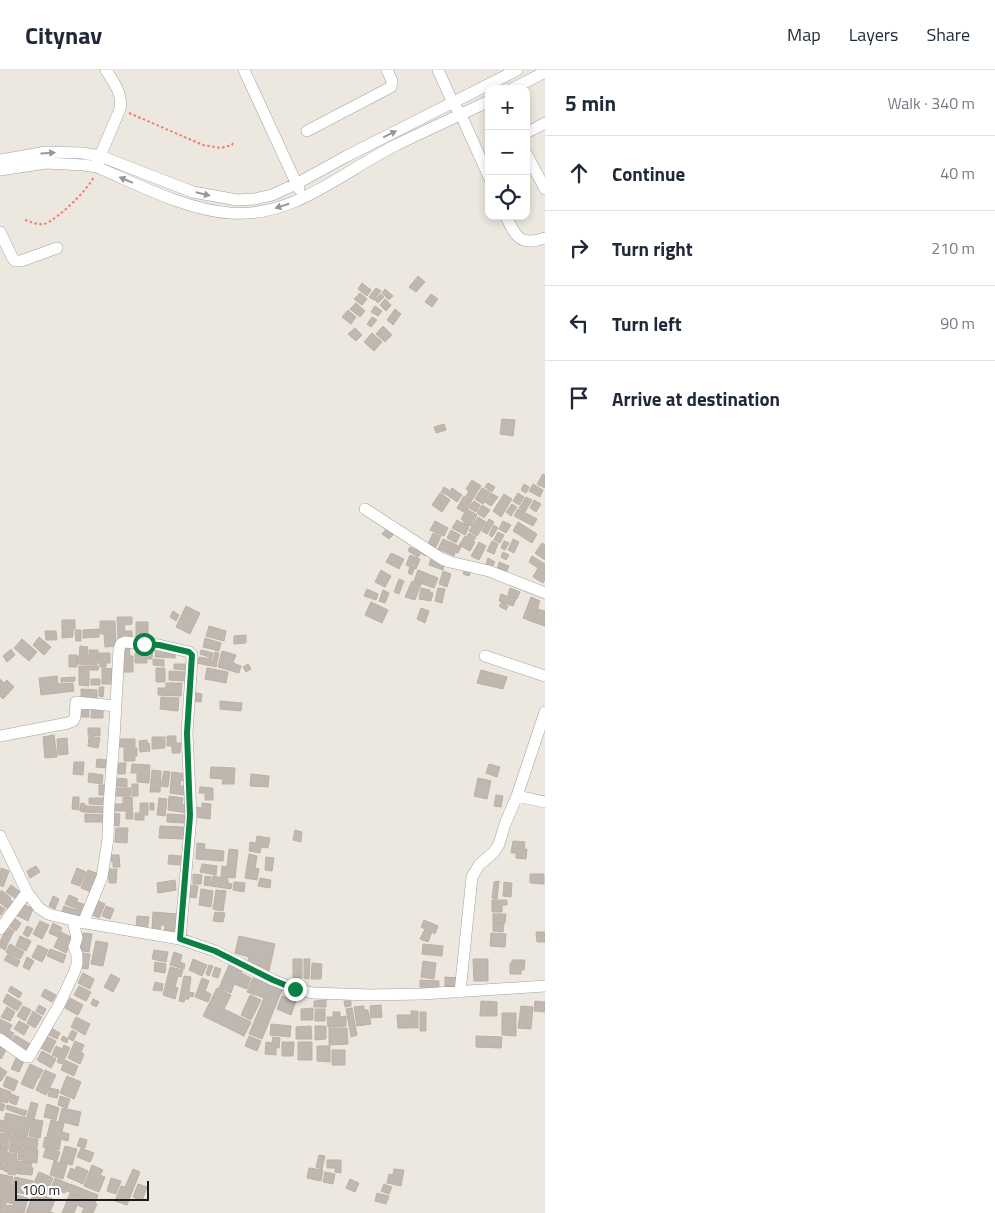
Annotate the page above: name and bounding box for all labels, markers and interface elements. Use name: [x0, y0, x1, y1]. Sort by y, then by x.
text: Citynav: [25, 17, 102, 53]
text: Map: [787, 21, 821, 48]
text: Layers: [849, 21, 898, 48]
text: Share: [926, 21, 970, 48]
map controls: [485, 85, 530, 220]
button: +: [485, 85, 530, 130]
text: 5 min: [565, 87, 616, 119]
text: Walk · 340 m: [887, 91, 975, 115]
one-way arrow: [383, 130, 397, 138]
button: −: [485, 130, 530, 175]
one-way arrow: [40, 148, 56, 156]
icon: ahead: [565, 159, 593, 187]
text: Continue: [612, 159, 685, 188]
text: 40 m: [940, 161, 975, 185]
one-way arrow: [119, 175, 133, 183]
button: locate: [485, 175, 530, 220]
one-way arrow: [196, 190, 211, 198]
one-way arrow: [274, 202, 289, 210]
icon: right: [565, 234, 593, 262]
text: Turn right: [612, 234, 693, 263]
text: 210 m: [931, 236, 975, 260]
icon: left: [565, 309, 593, 337]
text: Turn left: [612, 309, 682, 338]
text: 90 m: [940, 311, 975, 335]
icon: arrive: [565, 384, 593, 412]
text: Arrive at destination: [612, 384, 780, 413]
route start: [133, 633, 156, 656]
route end: [284, 978, 307, 1001]
scale bar: [15, 1178, 149, 1201]
text: 100 m: [22, 1179, 60, 1200]

